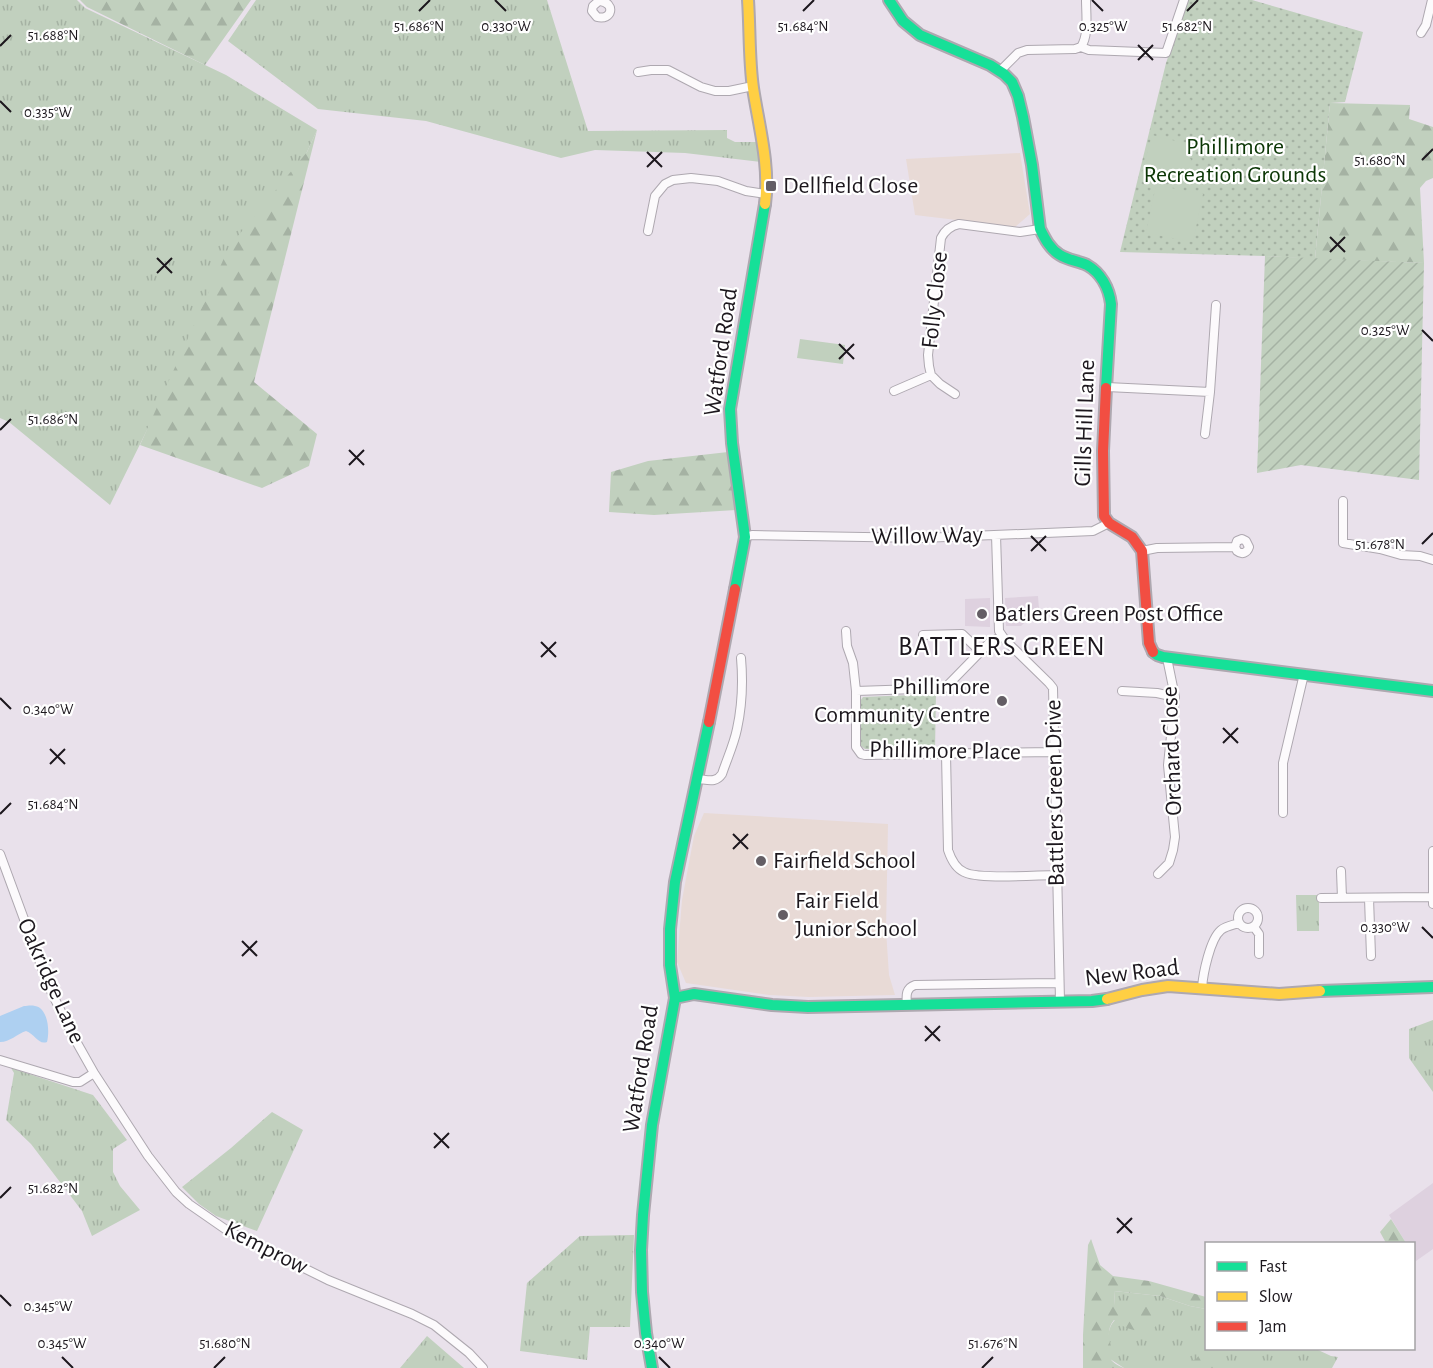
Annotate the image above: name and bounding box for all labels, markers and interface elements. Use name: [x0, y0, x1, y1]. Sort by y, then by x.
text: 51.686°N: [394, 19, 444, 34]
text: 0.330°W: [481, 19, 531, 34]
text: 51.684°N: [778, 19, 828, 34]
text: 0.325°W: [1079, 19, 1128, 34]
text: 51.682°N: [1162, 19, 1212, 34]
text: 51.688°N: [28, 28, 78, 43]
text: 0.335°W: [24, 105, 73, 120]
park label: Phillimore Recreation Grounds: [1144, 135, 1326, 187]
text: 51.680°N: [1354, 153, 1406, 168]
place label: Dellfield Close: [783, 174, 918, 198]
marker: Dellfield Close: [764, 179, 778, 193]
street label: Folly Close: [918, 250, 952, 350]
street label: Watford Road: [700, 286, 742, 418]
text: 0.325°W: [1361, 323, 1410, 338]
street label: Gills Hill Lane: [1071, 359, 1099, 487]
text: 51.686°N: [28, 412, 78, 427]
street label: Willow Way: [871, 523, 983, 549]
text: 51.678°N: [1355, 537, 1405, 552]
place label: Batlers Green Post Office: [994, 602, 1223, 626]
marker: Batlers Green Post Office: [975, 607, 989, 621]
district label: BATTLERS GREEN: [898, 633, 1106, 660]
place label: Phillimore Community Centre: [814, 675, 990, 727]
street label: Orchard Close: [1158, 686, 1186, 816]
marker: Phillimore Community Centre: [995, 694, 1009, 708]
street label: Battlers Green Drive: [1041, 699, 1069, 887]
text: 0.340°W: [23, 702, 74, 717]
street label: Phillimore Place: [869, 738, 1021, 764]
text: 51.684°N: [28, 797, 78, 812]
place label: Fairfield School: [773, 849, 916, 873]
marker: Fairfield School: [754, 854, 768, 868]
place label: Fair Field Junior School: [795, 889, 918, 941]
marker: Fair Field Junior School: [776, 908, 790, 922]
street label: Oakridge Lane: [13, 915, 89, 1047]
text: 0.330°W: [1360, 920, 1410, 935]
street label: New Road: [1083, 955, 1181, 991]
street label: Watford Road: [619, 1003, 663, 1135]
text: 51.682°N: [28, 1181, 78, 1196]
street label: Kemprow: [220, 1217, 312, 1279]
legend: [1205, 1242, 1415, 1350]
text: Fast: [1259, 1258, 1287, 1276]
text: Slow: [1259, 1288, 1292, 1306]
text: 0.345°W: [23, 1299, 73, 1314]
text: Jam: [1259, 1318, 1287, 1336]
text: 0.345°W: [37, 1336, 87, 1351]
text: 51.680°N: [199, 1336, 251, 1351]
text: 0.340°W: [634, 1336, 685, 1351]
text: 51.676°N: [968, 1336, 1018, 1351]

